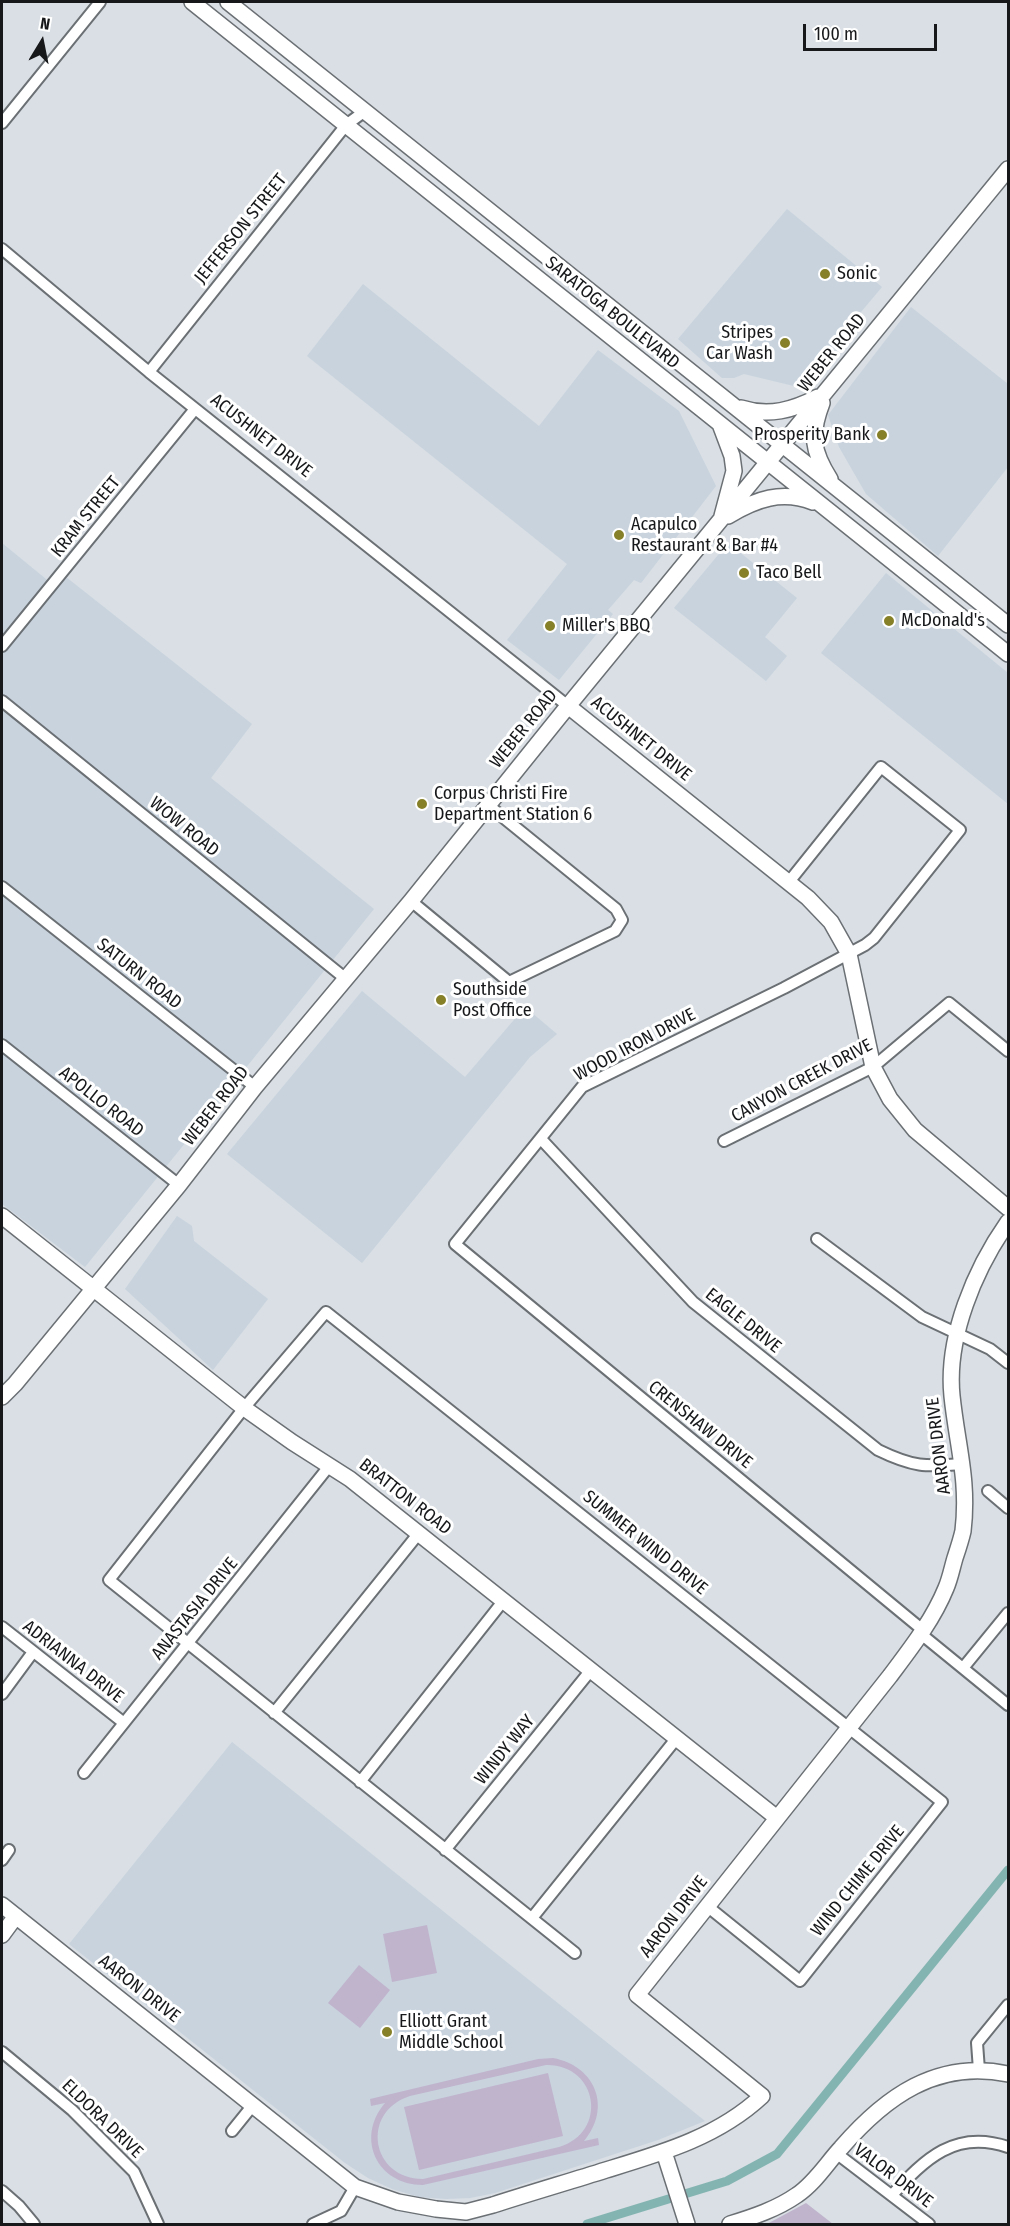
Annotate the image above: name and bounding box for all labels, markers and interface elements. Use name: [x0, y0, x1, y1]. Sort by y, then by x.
north arrow: [12, 12, 72, 72]
scale bar: [806, 12, 940, 50]
text: N: [39, 14, 52, 34]
text: 100 m: [814, 23, 858, 45]
street label: JEFFERSON STREET: [190, 170, 292, 288]
street label: SARATOGA BOULEVARD: [541, 252, 683, 374]
place label: Sonic: [837, 263, 877, 285]
marker: Sonic: [818, 267, 832, 281]
street label: WEBER ROAD: [794, 309, 870, 397]
place label: Stripes Car Wash: [706, 322, 773, 364]
marker: Stripes Car Wash: [778, 336, 792, 350]
street label: ACUSHNET DRIVE: [206, 390, 316, 482]
place label: Prosperity Bank: [754, 424, 870, 446]
marker: Prosperity Bank: [875, 428, 889, 442]
street label: KRAM STREET: [47, 472, 125, 562]
place label: Acapulco Restaurant & Bar #4: [631, 514, 778, 556]
marker: Acapulco Restaurant & Bar #4: [612, 528, 626, 542]
place label: Taco Bell: [756, 562, 822, 584]
marker: Taco Bell: [737, 566, 751, 580]
place label: McDonald's: [901, 610, 985, 632]
marker: McDonald's: [882, 614, 896, 628]
place label: Miller's BBQ: [562, 615, 650, 637]
marker: Miller's BBQ: [543, 619, 557, 633]
street label: WEBER ROAD: [486, 685, 562, 773]
street label: ACUSHNET DRIVE: [586, 692, 696, 786]
place label: Corpus Christi Fire Department Station 6: [434, 783, 592, 826]
street label: WOW ROAD: [145, 792, 223, 862]
marker: Corpus Christi Fire Department Station 6: [415, 797, 429, 811]
street label: SATURN ROAD: [92, 934, 186, 1014]
place label: Southside Post Office: [453, 979, 532, 1022]
marker: Southside Post Office: [434, 993, 448, 1007]
street label: WOOD IRON DRIVE: [571, 1004, 699, 1086]
street label: CANYON CREEK DRIVE: [728, 1035, 876, 1127]
street label: APOLLO ROAD: [54, 1062, 148, 1142]
street label: WEBER ROAD: [178, 1062, 254, 1150]
street label: EAGLE DRIVE: [701, 1284, 785, 1358]
street label: CRENSHAW DRIVE: [643, 1376, 757, 1474]
street label: AARON DRIVE: [922, 1396, 956, 1496]
street label: BRATTON ROAD: [354, 1454, 456, 1540]
street label: SUMMER WIND DRIVE: [578, 1486, 712, 1600]
street label: ANASTASIA DRIVE: [147, 1554, 243, 1664]
street label: ADRIANNA DRIVE: [18, 1616, 128, 1708]
street label: WINDY WAY: [470, 1711, 540, 1789]
street label: WIND CHIME DRIVE: [807, 1821, 909, 1941]
street label: AARON DRIVE: [635, 1872, 713, 1962]
street label: AARON DRIVE: [94, 1950, 184, 2028]
place label: Elliott Grant Middle School: [399, 2011, 503, 2054]
marker: Elliott Grant Middle School: [380, 2025, 394, 2039]
street label: ELDORA DRIVE: [57, 2075, 147, 2163]
street label: VALOR DRIVE: [849, 2139, 937, 2213]

